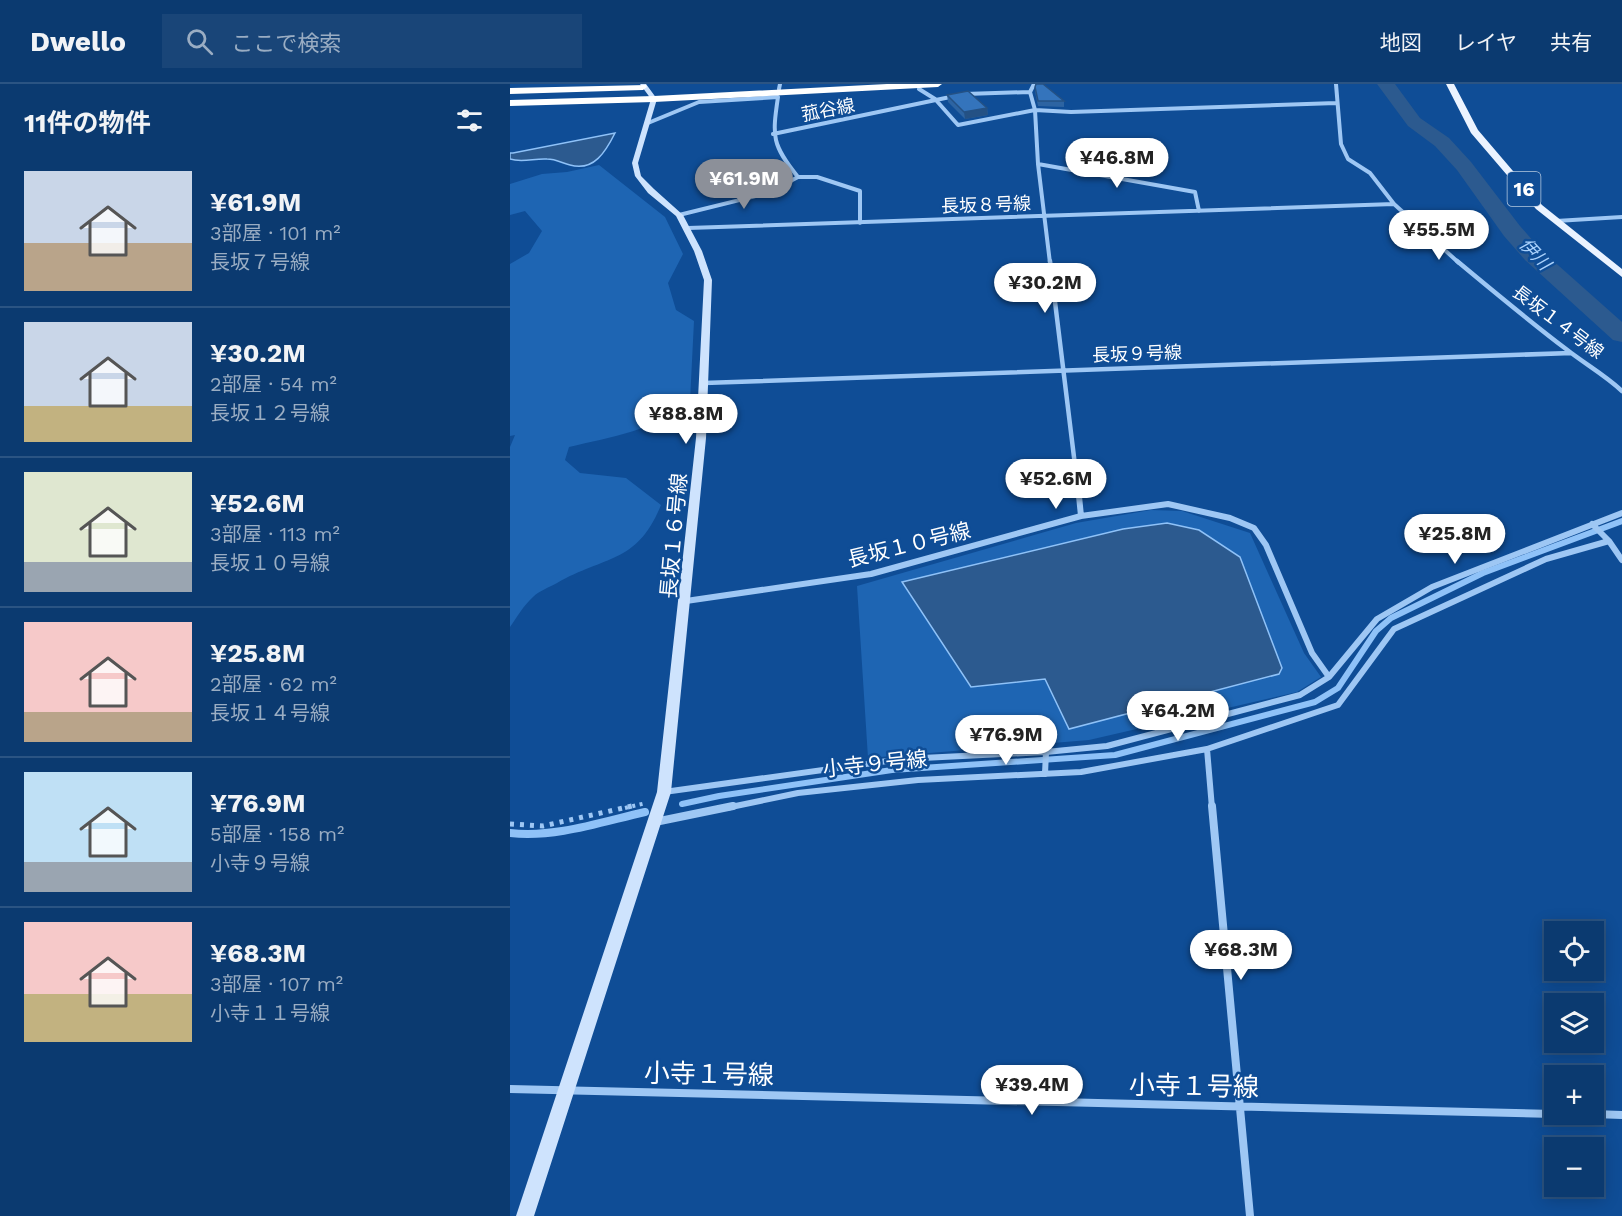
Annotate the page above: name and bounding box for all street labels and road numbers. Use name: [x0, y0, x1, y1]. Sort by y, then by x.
street label: 菰谷線: [799, 94, 856, 125]
road number: 16: [1508, 172, 1540, 206]
street label: 長坂８号線: [941, 192, 1031, 217]
street label: 長坂１４号線: [1509, 281, 1608, 362]
street label: 長坂９号線: [1092, 341, 1182, 366]
street label: 長坂１６号線: [656, 472, 691, 600]
street label: 長坂１０号線: [845, 517, 973, 572]
street label: 小寺９号線: [821, 746, 928, 781]
street label: 小寺１号線: [644, 1058, 774, 1090]
street label: 小寺１号線: [1129, 1070, 1259, 1102]

